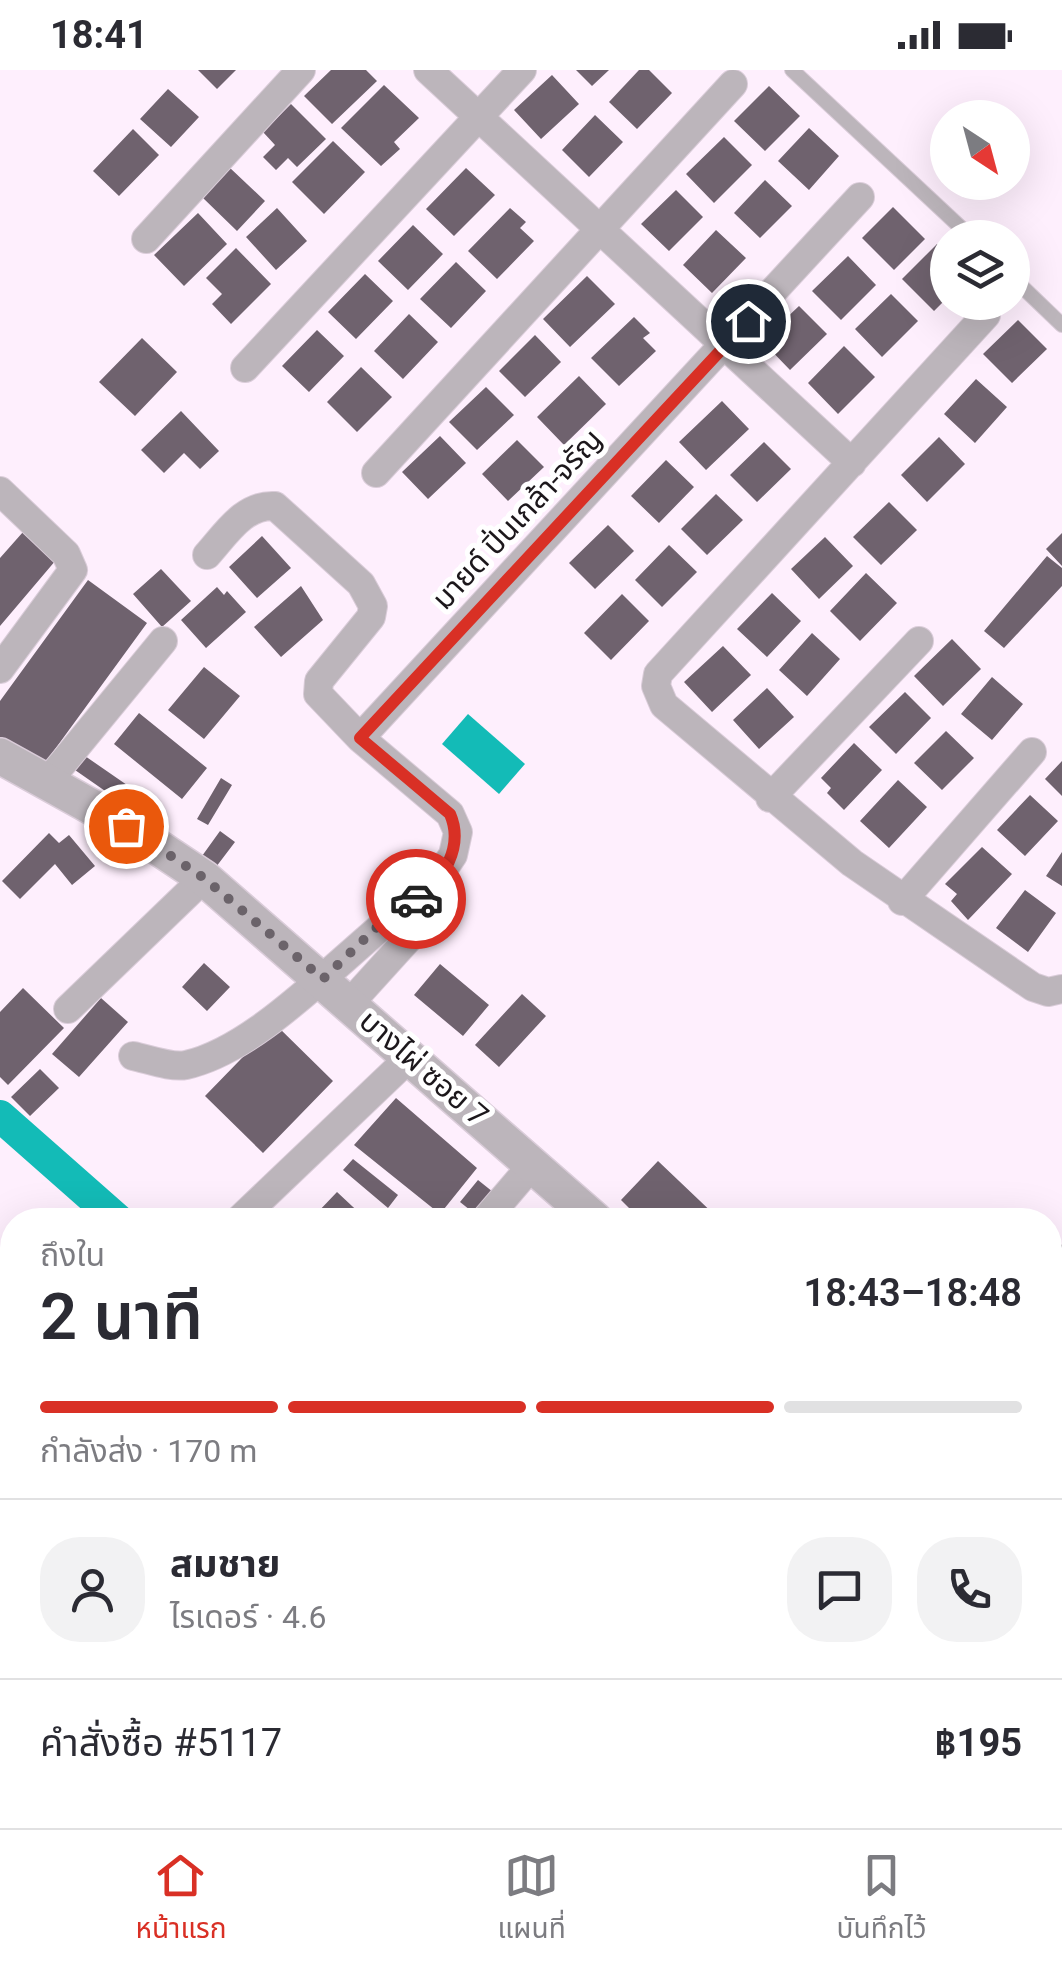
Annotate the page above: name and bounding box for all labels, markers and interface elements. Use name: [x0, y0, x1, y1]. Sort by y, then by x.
text: 18:41: [50, 13, 148, 57]
north arrow: [930, 100, 1030, 200]
map controls: [930, 100, 1030, 320]
button: layers: [930, 220, 1030, 320]
pin: [706, 279, 791, 364]
icon: home: [721, 294, 776, 349]
street label: มายด์ ปิ่นเกล้า-จรัญ: [424, 421, 609, 616]
pin: [84, 784, 169, 869]
icon: bag: [99, 799, 154, 854]
courier: [366, 849, 466, 949]
icon: car: [389, 872, 444, 927]
street label: บางไผ่ ซอย 7: [353, 1003, 495, 1133]
text: ถึงใน: [40, 1236, 105, 1274]
text: 18:43–18:48: [803, 1271, 1022, 1315]
text: 2 นาที: [40, 1279, 203, 1355]
text: กำลังส่ง · 170 m: [40, 1432, 257, 1470]
button: person: [40, 1537, 145, 1642]
button: chat: [787, 1537, 892, 1642]
button: phone: [917, 1537, 1022, 1642]
text: สมชาย: [170, 1542, 280, 1586]
text: ไรเดอร์ · 4.6: [170, 1598, 326, 1636]
text: คำสั่งซื้อ #5117: [40, 1721, 282, 1765]
text: ฿195: [935, 1721, 1022, 1765]
tab: หน้าแรก: [135, 1848, 227, 1951]
tab: แผนที่: [497, 1848, 566, 1951]
tab: บันทึกไว้: [837, 1848, 927, 1951]

